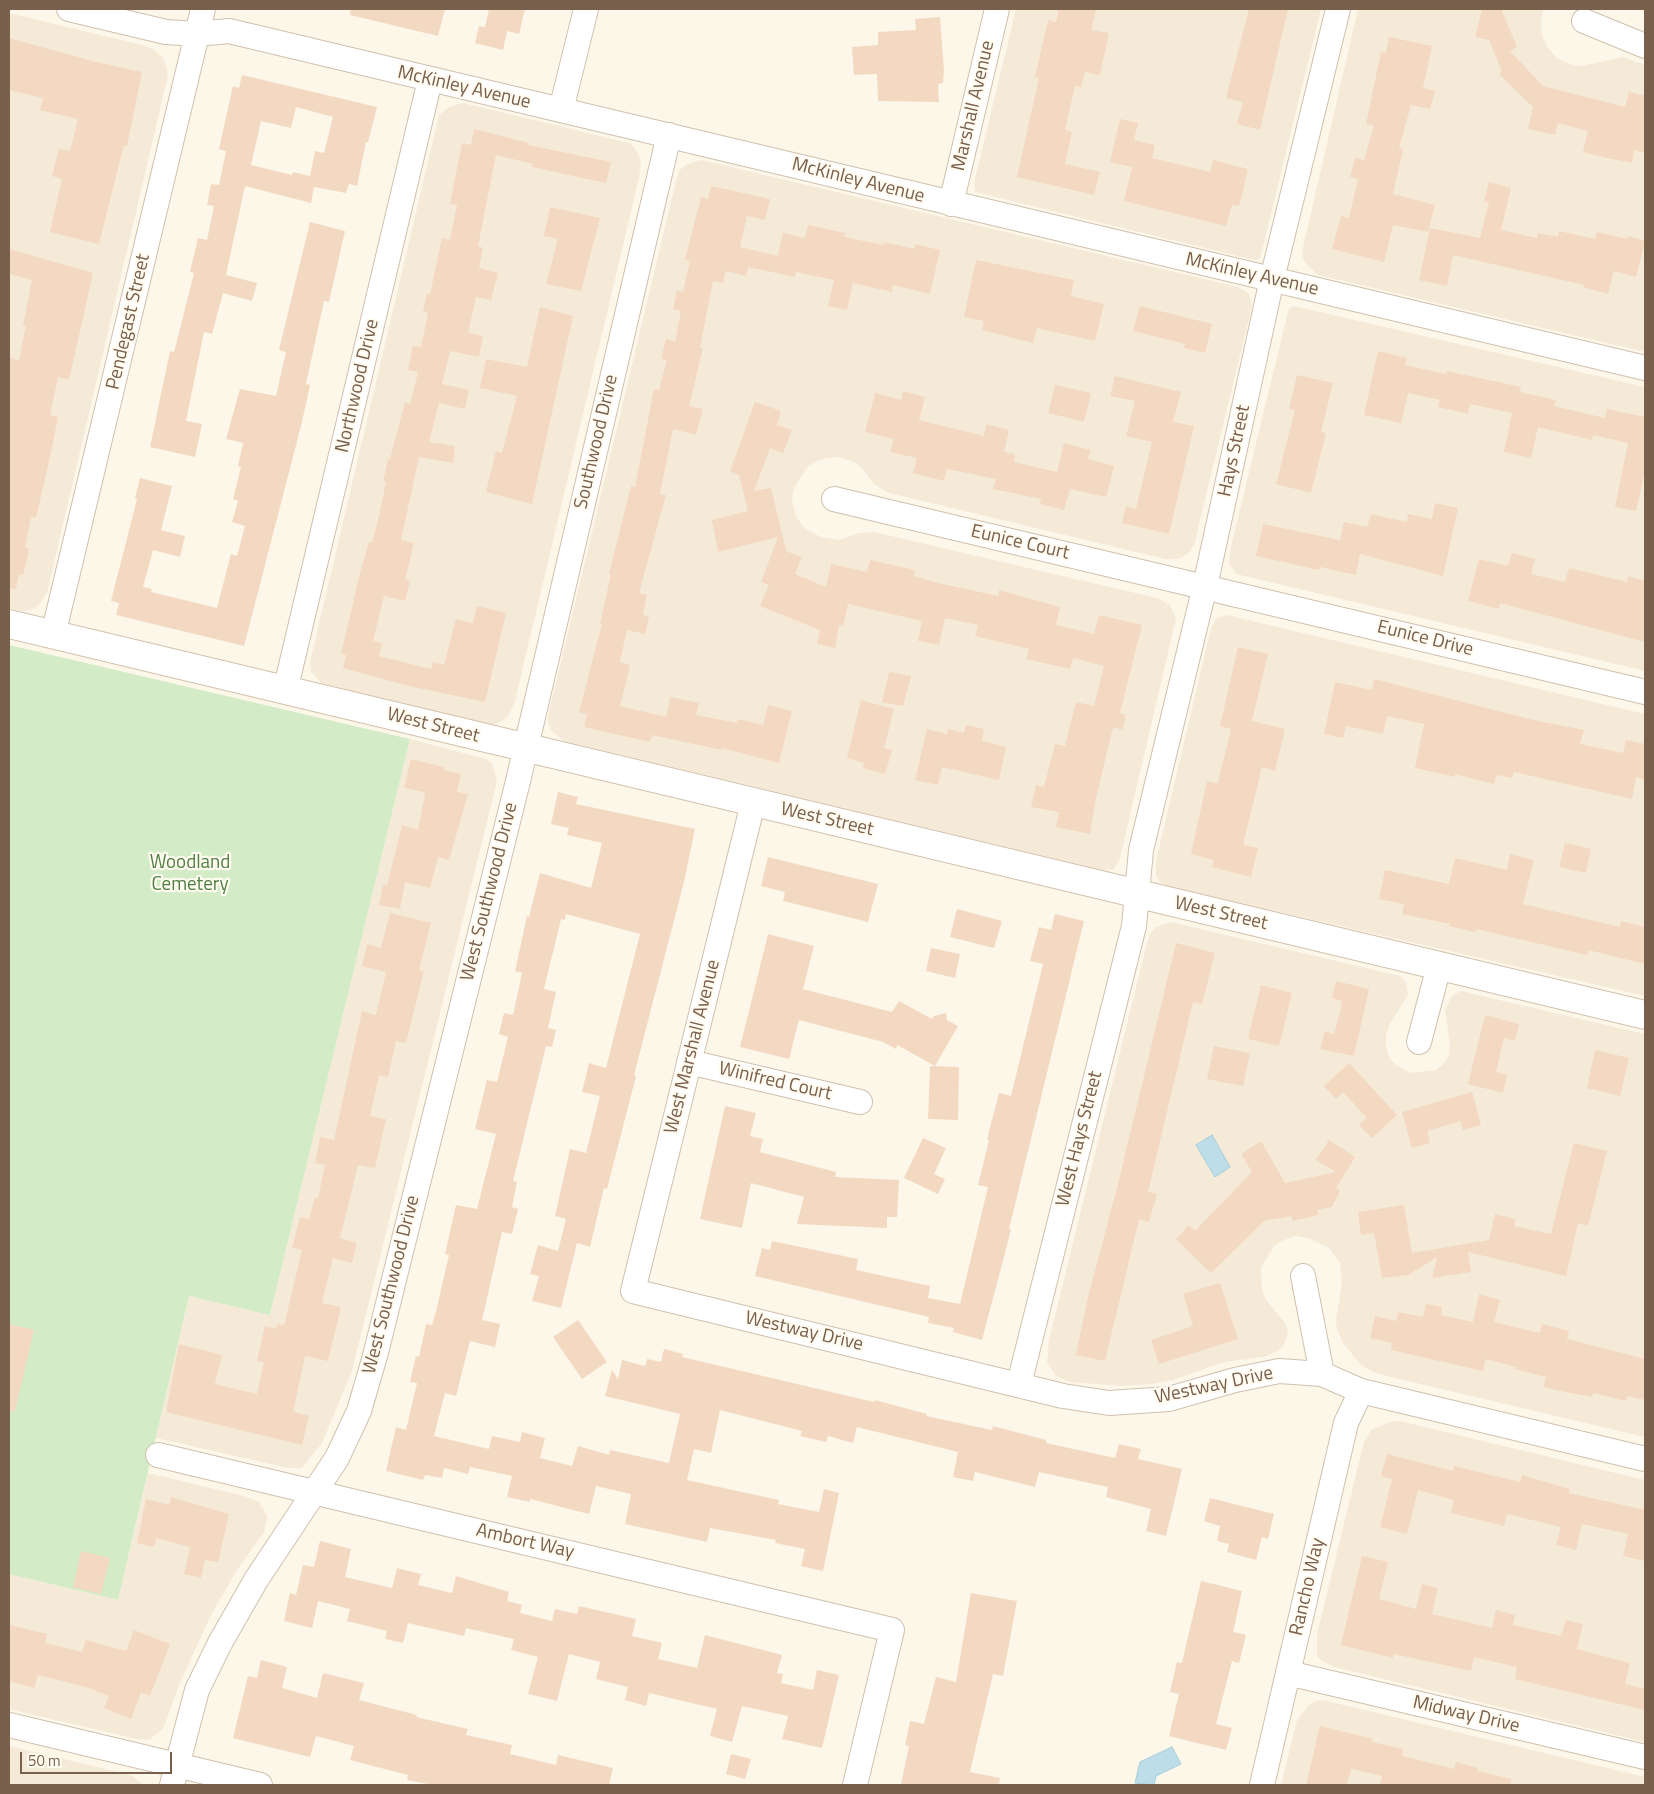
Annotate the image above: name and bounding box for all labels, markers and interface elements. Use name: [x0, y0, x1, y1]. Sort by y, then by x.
street label: Marshall Avenue: [948, 39, 1000, 173]
street label: McKinley Avenue: [395, 62, 533, 114]
street label: McKinley Avenue: [789, 153, 927, 209]
street label: McKinley Avenue: [1183, 249, 1321, 301]
street label: Pendegast Street: [102, 252, 156, 392]
street label: Northwood Drive: [332, 317, 384, 455]
street label: Southwood Drive: [570, 372, 624, 512]
street label: Hays Street: [1214, 403, 1256, 499]
street label: Eunice Court: [969, 521, 1071, 565]
street label: Eunice Drive: [1375, 616, 1475, 662]
street label: West Street: [384, 703, 482, 749]
street label: West Street: [778, 798, 876, 842]
street label: West Southwood Drive: [457, 800, 523, 984]
park label: Woodland Cemetery: [150, 852, 230, 896]
street label: West Street: [1172, 892, 1270, 936]
street label: West Marshall Avenue: [660, 958, 726, 1136]
street label: Winifred Court: [716, 1058, 834, 1106]
street label: West Hays Street: [1052, 1069, 1108, 1209]
street label: West Southwood Drive: [359, 1193, 425, 1377]
street label: Westway Drive: [743, 1307, 865, 1357]
street label: Westway Drive: [1153, 1362, 1275, 1410]
street label: Ambort Way: [474, 1520, 576, 1564]
street label: Rancho Way: [1286, 1536, 1330, 1638]
street label: Midway Drive: [1410, 1692, 1522, 1738]
scale bar: [22, 1742, 175, 1774]
text: 50 m: [28, 1749, 61, 1772]

